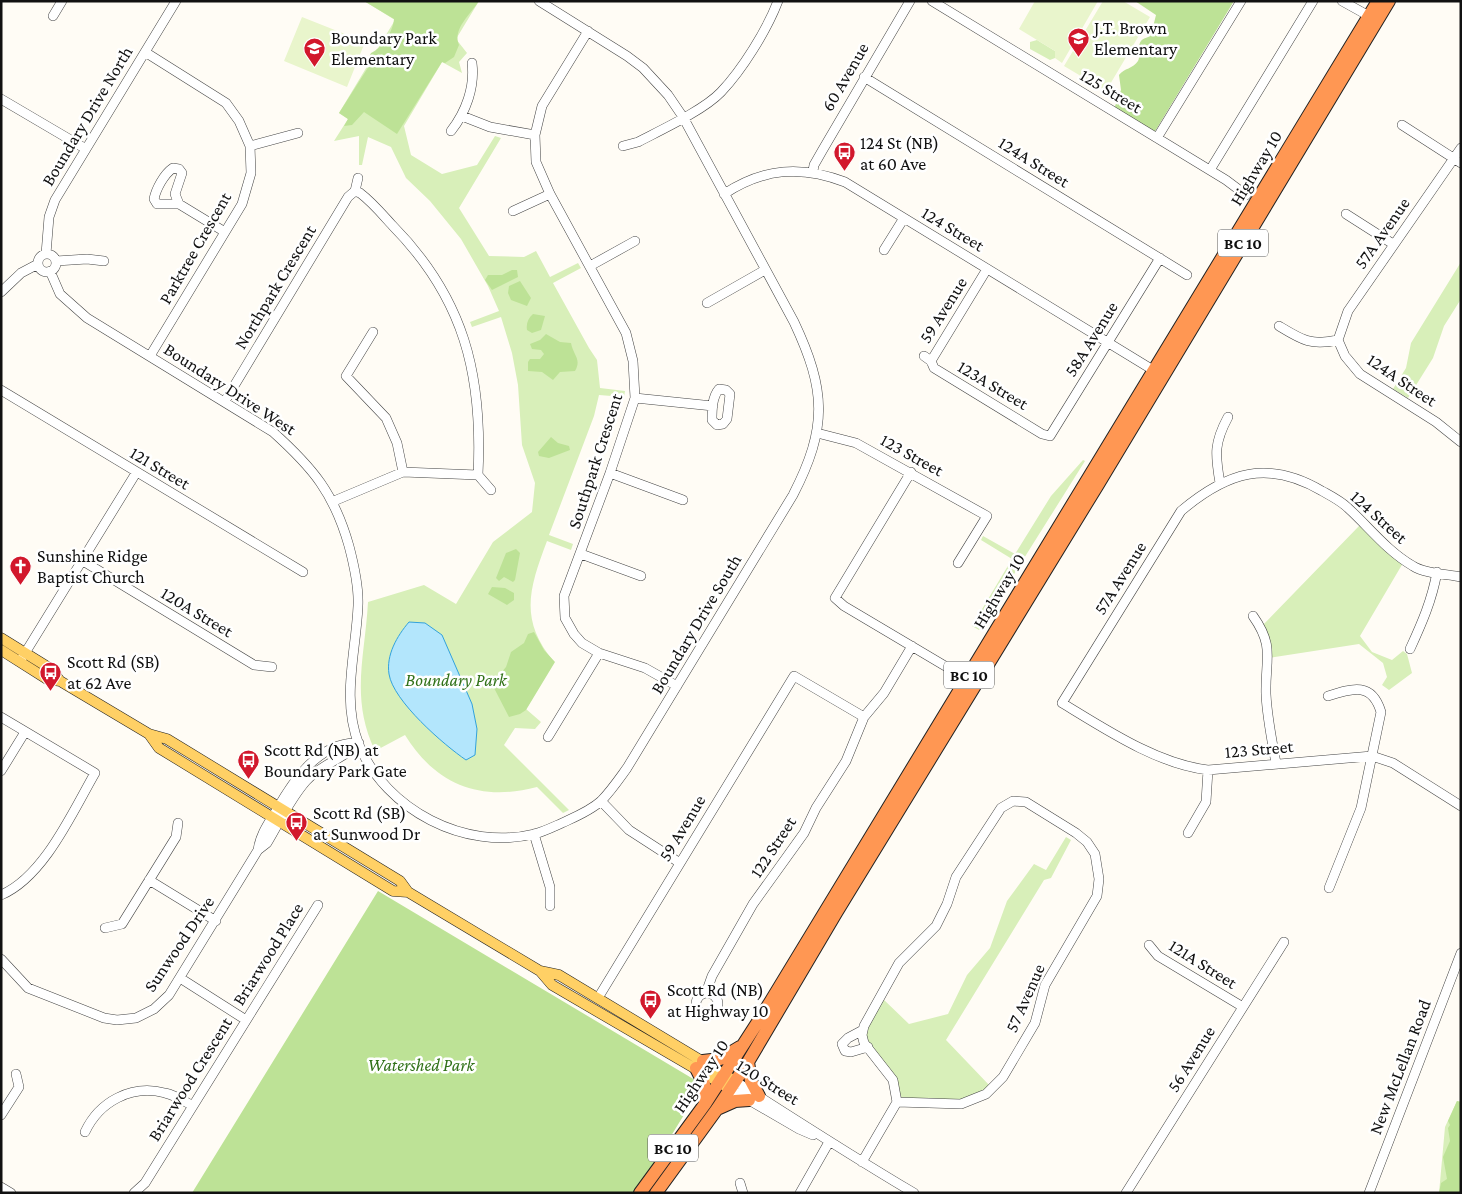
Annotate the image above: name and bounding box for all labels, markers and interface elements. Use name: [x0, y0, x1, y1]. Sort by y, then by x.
place label: J.T. Brown Elementary: [1092, 18, 1178, 59]
school or university icon: J.T. Brown Elementary: [1066, 26, 1090, 57]
place label: Boundary Park Elementary: [331, 28, 437, 69]
school or university icon: Boundary Park Elementary: [303, 36, 327, 67]
street label: 60 Avenue: [817, 39, 873, 115]
street label: Boundary Drive North: [37, 42, 137, 189]
street label: 125 Street: [1076, 65, 1146, 118]
street label: Highway 10: [1226, 127, 1286, 209]
street label: 124A Street: [995, 132, 1074, 192]
place label: 124 St (NB) at 60 Ave: [860, 133, 939, 174]
bus stop icon: 124 St (NB) at 60 Ave: [832, 141, 856, 172]
street label: Parktree Crescent: [155, 188, 236, 307]
street label: 57A Avenue: [1350, 193, 1414, 272]
street label: 124 Street: [918, 203, 989, 256]
street label: Northpark Crescent: [230, 220, 320, 353]
road number: BC 10: [1218, 230, 1268, 256]
street label: 59 Avenue: [915, 273, 971, 347]
street label: 58A Avenue: [1060, 298, 1122, 380]
street label: Boundary Drive West: [160, 339, 301, 440]
street label: 124A Street: [1363, 349, 1441, 411]
street label: 123A Street: [954, 356, 1033, 414]
street label: Southpark Crescent: [564, 390, 627, 531]
street label: 123 Street: [877, 430, 948, 481]
street label: 121 Street: [127, 442, 194, 494]
street label: 124 Street: [1347, 486, 1412, 548]
street label: 57A Avenue: [1090, 538, 1150, 618]
place label: Sunshine Ridge Baptist Church: [37, 546, 148, 587]
street label: Boundary Drive South: [646, 550, 746, 697]
street label: Highway 10: [969, 550, 1029, 632]
church icon: Sunshine Ridge Baptist Church: [9, 554, 33, 585]
street label: 120A Street: [157, 583, 238, 642]
place label: Scott Rd (SB) at 62 Ave: [67, 652, 160, 693]
bus stop icon: Scott Rd (SB) at 62 Ave: [39, 660, 63, 691]
road number: BC 10: [944, 662, 994, 688]
park label: Boundary Park: [405, 670, 508, 690]
street label: 123 Street: [1224, 736, 1295, 762]
place label: Scott Rd (NB) at Boundary Park Gate: [264, 740, 407, 781]
bus stop icon: Scott Rd (NB) at Boundary Park Gate: [236, 748, 260, 779]
street label: 59 Avenue: [654, 791, 710, 865]
place label: Scott Rd (SB) at Sunwood Dr: [313, 803, 421, 844]
bus stop icon: Scott Rd (SB) at Sunwood Dr: [285, 811, 309, 842]
street label: 122 Street: [746, 812, 801, 881]
street label: Sunwood Drive: [140, 893, 218, 995]
street label: Briarwood Place: [229, 899, 307, 1009]
street label: 121A Street: [1165, 935, 1242, 993]
street label: 57 Avenue: [1001, 961, 1049, 1035]
place label: Scott Rd (NB) at Highway 10: [667, 980, 769, 1021]
bus stop icon: Scott Rd (NB) at Highway 10: [639, 988, 663, 1019]
street label: New McLellan Road: [1365, 996, 1435, 1137]
street label: Briarwood Crescent: [144, 1013, 237, 1145]
street label: 56 Avenue: [1163, 1022, 1219, 1096]
street label: Highway 10: [669, 1036, 733, 1116]
park label: Watershed Park: [368, 1055, 475, 1075]
street label: 120 Street: [733, 1055, 804, 1110]
road number: BC 10: [648, 1134, 698, 1162]

